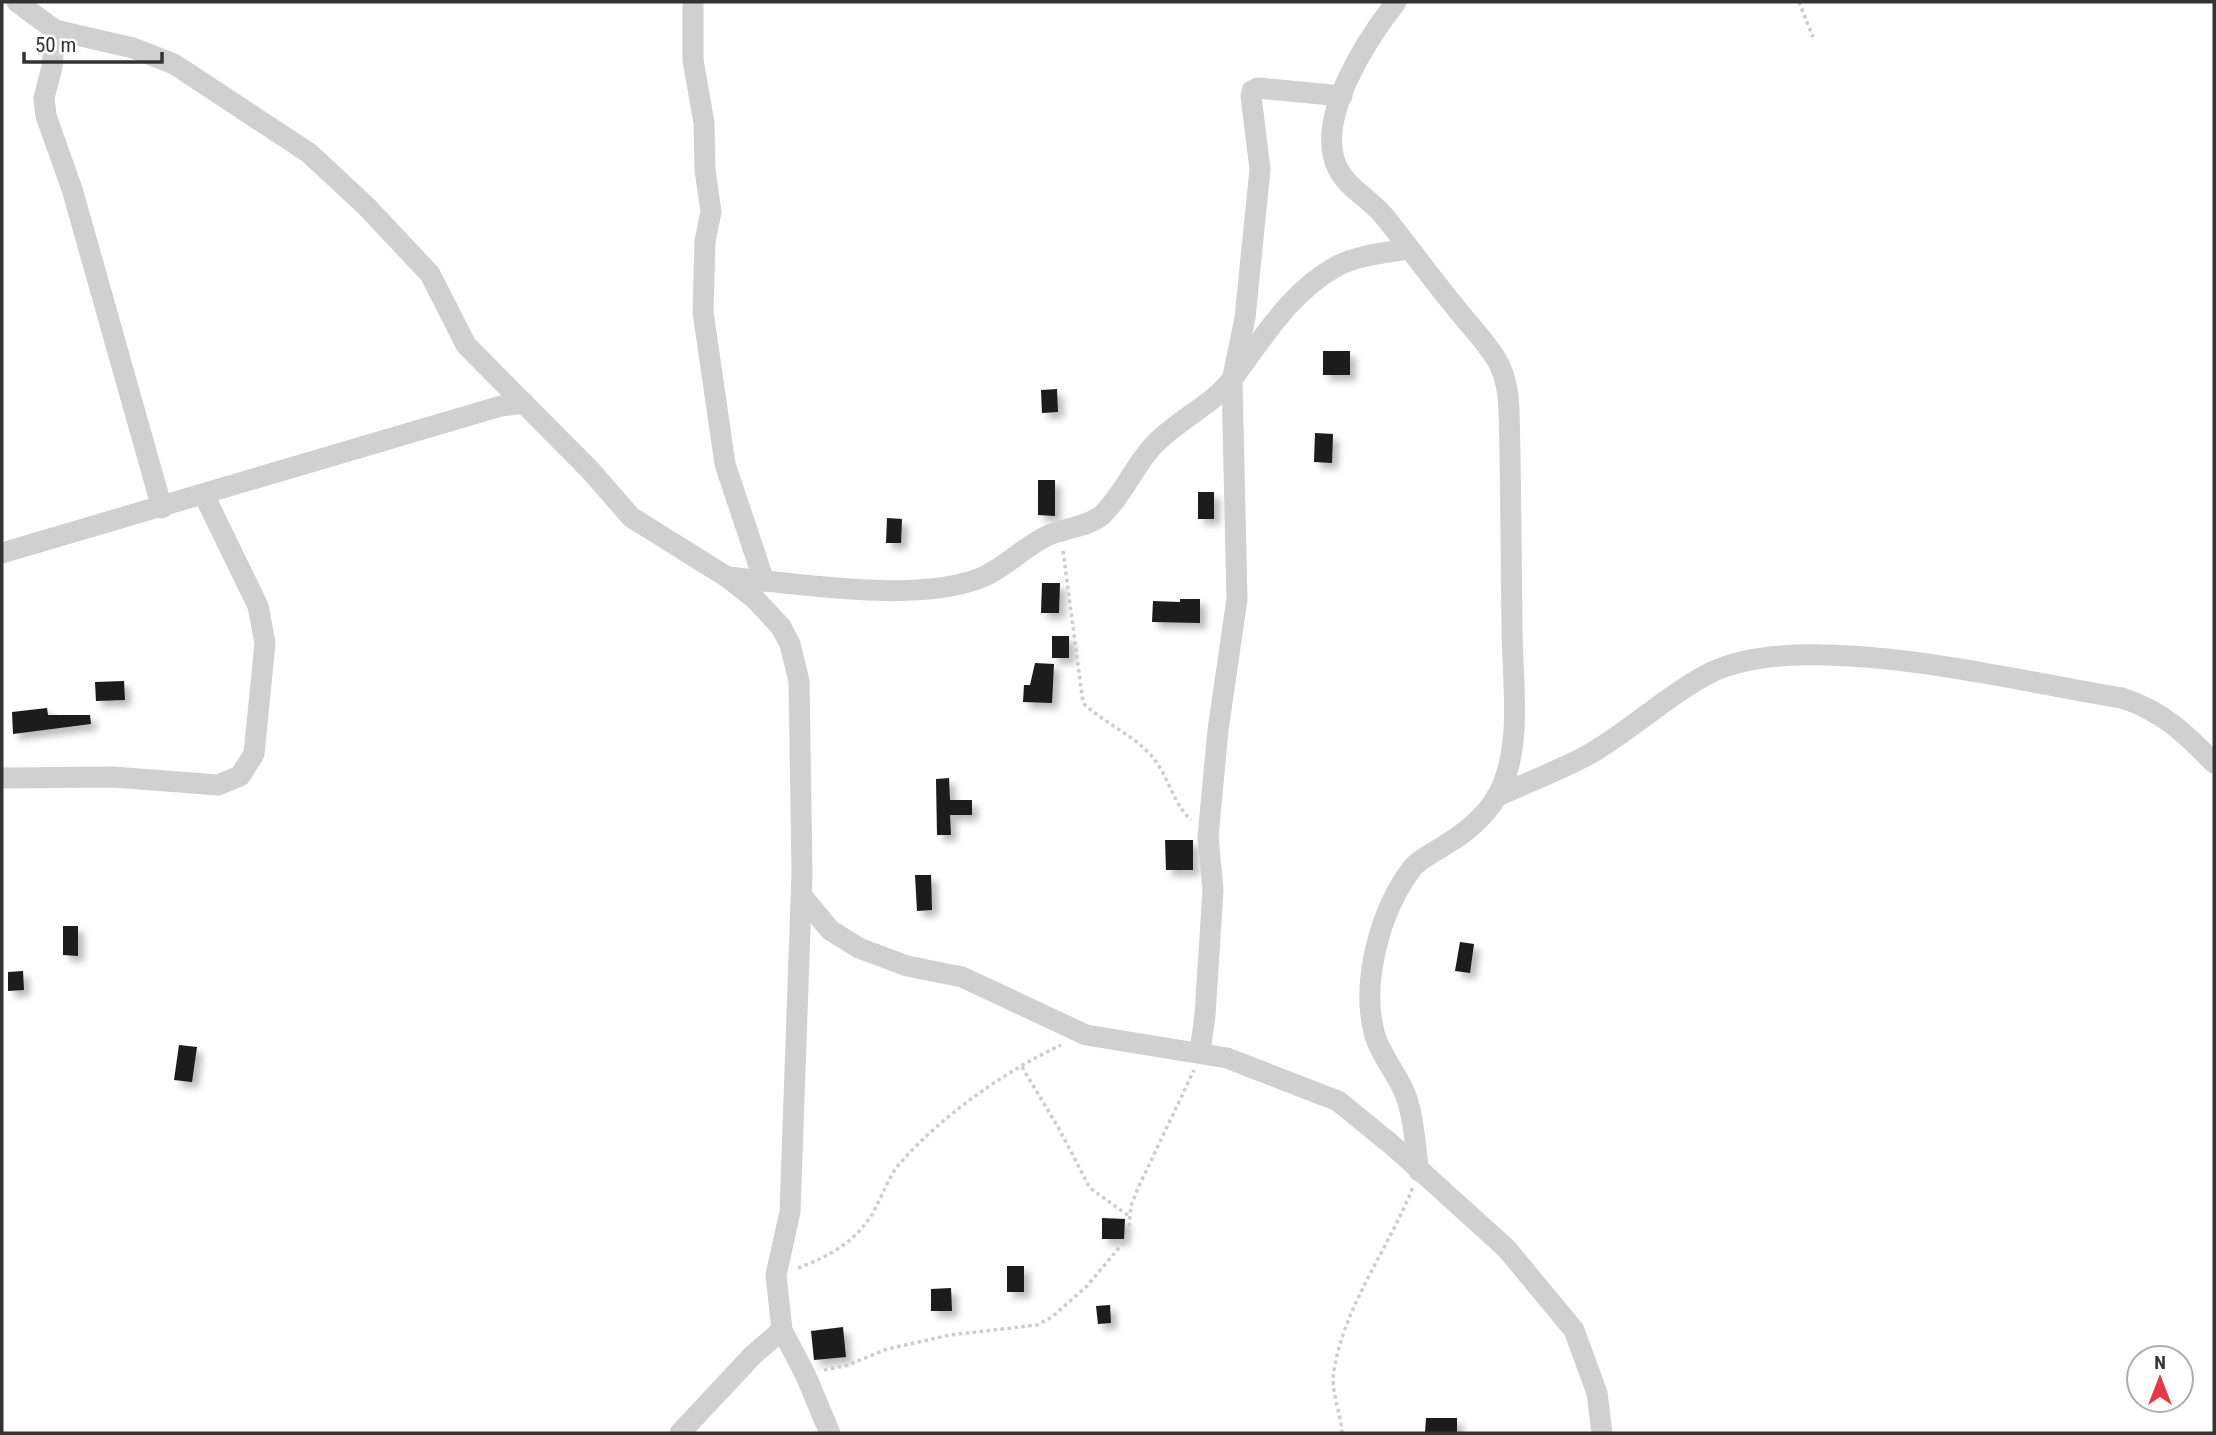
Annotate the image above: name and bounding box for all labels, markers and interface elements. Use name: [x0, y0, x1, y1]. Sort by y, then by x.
scale bar: [24, 21, 163, 65]
text: 50 m: [35, 33, 76, 57]
north arrow: [2125, 1344, 2195, 1414]
text: N: [2154, 1351, 2166, 1374]

